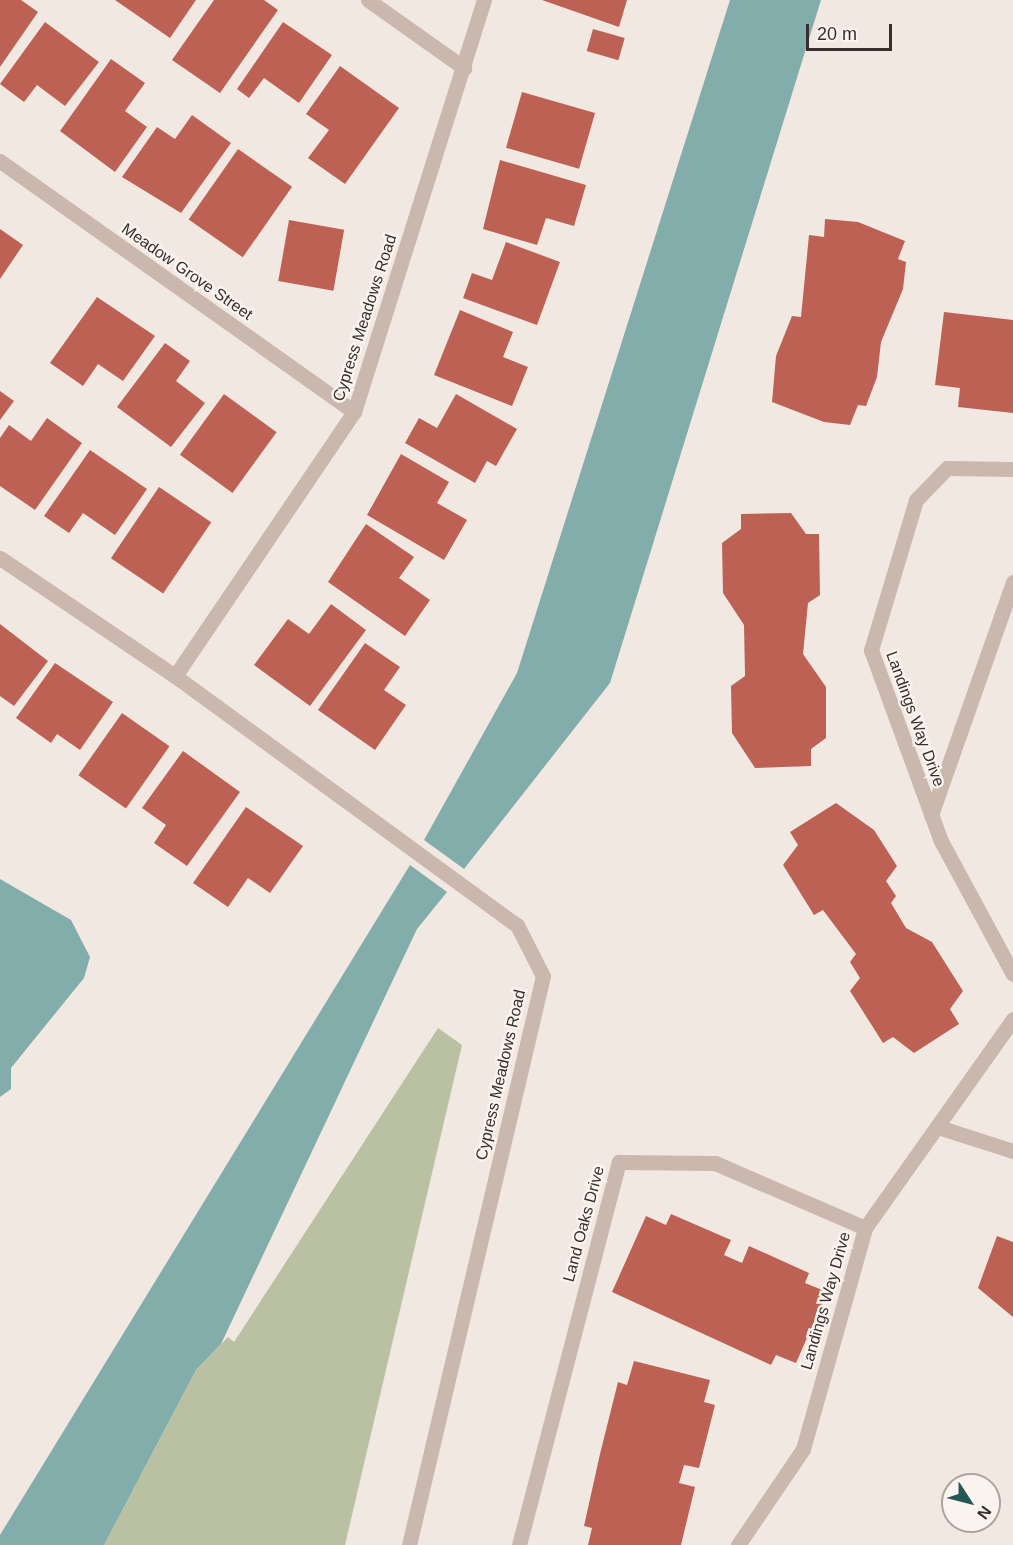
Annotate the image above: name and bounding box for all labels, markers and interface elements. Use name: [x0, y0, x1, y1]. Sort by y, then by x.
scale bar: [809, 12, 894, 50]
text: 20 m: [817, 24, 857, 44]
street label: Meadow Grove Street: [118, 220, 256, 324]
street label: Cypress Meadows Road: [329, 232, 401, 404]
street label: Landings Way Drive: [882, 649, 948, 789]
street label: Cypress Meadows Road: [472, 988, 530, 1162]
street label: Land Oaks Drive: [559, 1164, 609, 1284]
street label: Landings Way Drive: [797, 1230, 855, 1372]
north arrow: [941, 1473, 1001, 1533]
text: N: [974, 1503, 995, 1522]

